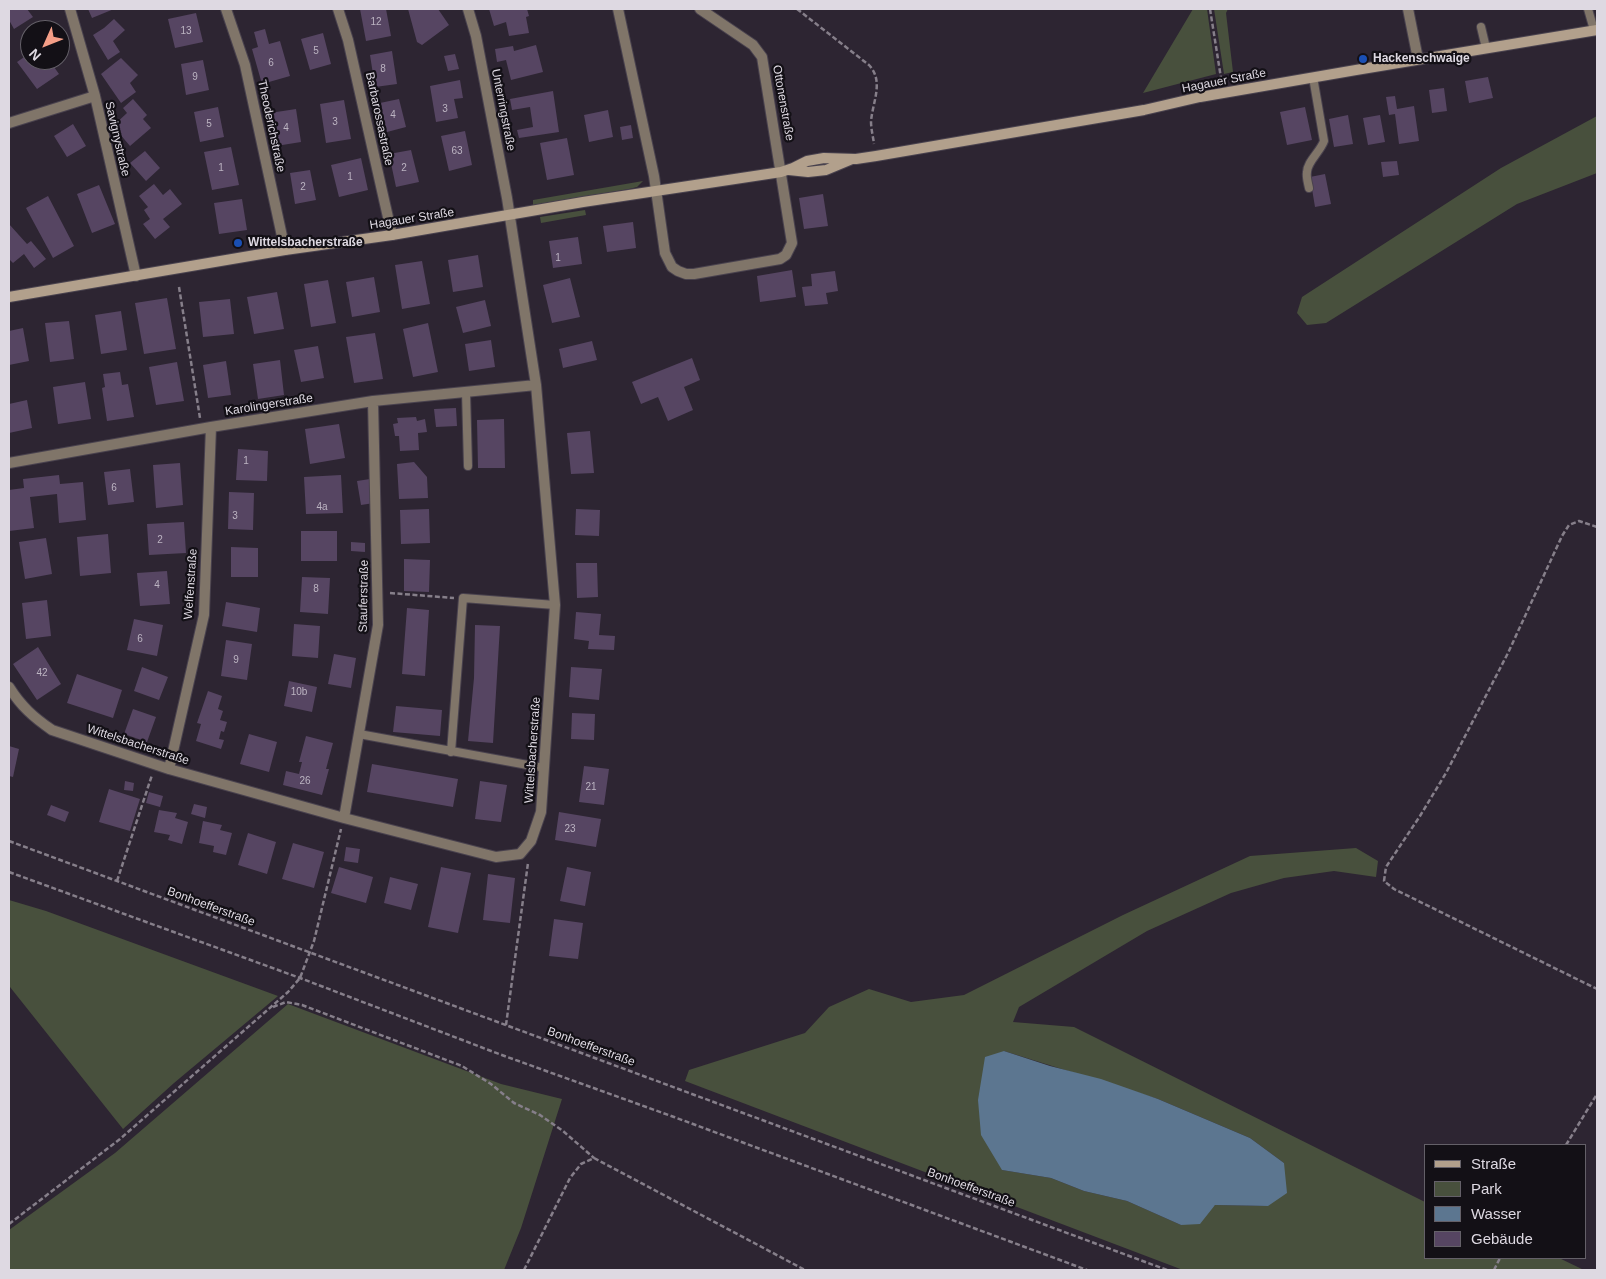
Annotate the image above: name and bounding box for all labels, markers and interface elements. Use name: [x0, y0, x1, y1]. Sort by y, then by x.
house number: 12: [370, 16, 382, 28]
north arrow: [20, 20, 70, 70]
house number: 13: [180, 25, 192, 37]
house number: 5: [313, 45, 319, 57]
text: N: [26, 46, 44, 64]
place label: Hackenschwaige: [1373, 52, 1470, 66]
marker: Hackenschwaige: [1357, 53, 1369, 65]
house number: 6: [268, 57, 274, 69]
house number: 8: [380, 63, 386, 75]
street label: Ottonenstraße: [769, 64, 797, 142]
street label: Hagauer Straße: [1181, 66, 1267, 96]
street label: Unterringstraße: [488, 68, 518, 152]
house number: 9: [192, 71, 198, 83]
street label: Barbarossastraße: [362, 71, 396, 167]
street label: Theoderichstraße: [254, 79, 288, 173]
street label: Savignystraße: [101, 100, 133, 178]
house number: 3: [442, 103, 448, 115]
house number: 4: [390, 109, 396, 121]
house number: 3: [332, 116, 338, 128]
house number: 5: [206, 118, 212, 130]
house number: 4: [283, 122, 289, 134]
house number: 63: [451, 145, 463, 157]
house number: 1: [218, 162, 224, 174]
house number: 2: [401, 162, 407, 174]
house number: 1: [347, 171, 353, 183]
house number: 2: [300, 181, 306, 193]
street label: Hagauer Straße: [369, 205, 455, 233]
place label: Wittelsbacherstraße: [248, 236, 363, 250]
marker: Wittelsbacherstraße: [232, 237, 244, 249]
house number: 1: [555, 252, 561, 264]
street label: Karolingerstraße: [224, 391, 314, 419]
house number: 1: [243, 455, 249, 467]
house number: 6: [111, 482, 117, 494]
house number: 4a: [316, 501, 328, 513]
house number: 3: [232, 510, 238, 522]
house number: 2: [157, 534, 163, 546]
street label: Welfenstraße: [181, 548, 201, 620]
street label: Stauferstraße: [356, 560, 372, 632]
house number: 4: [154, 579, 160, 591]
house number: 8: [313, 583, 319, 595]
house number: 6: [137, 633, 143, 645]
house number: 9: [233, 654, 239, 666]
house number: 42: [36, 667, 48, 679]
house number: 10b: [291, 686, 307, 698]
street label: Wittelsbacherstraße: [522, 696, 544, 804]
street label: Wittelsbacherstraße: [85, 722, 191, 768]
house number: 26: [299, 775, 311, 787]
house number: 21: [585, 781, 597, 793]
house number: 23: [564, 823, 576, 835]
street label: Bonhoefferstraße: [165, 884, 257, 930]
street label: Bonhoefferstraße: [545, 1024, 637, 1070]
legend: [1424, 1144, 1586, 1259]
text: Straße: [1471, 1155, 1516, 1172]
street label: Bonhoefferstraße: [925, 1165, 1017, 1211]
text: Park: [1471, 1180, 1502, 1197]
text: Wasser: [1471, 1205, 1521, 1222]
text: Gebäude: [1471, 1230, 1533, 1247]

